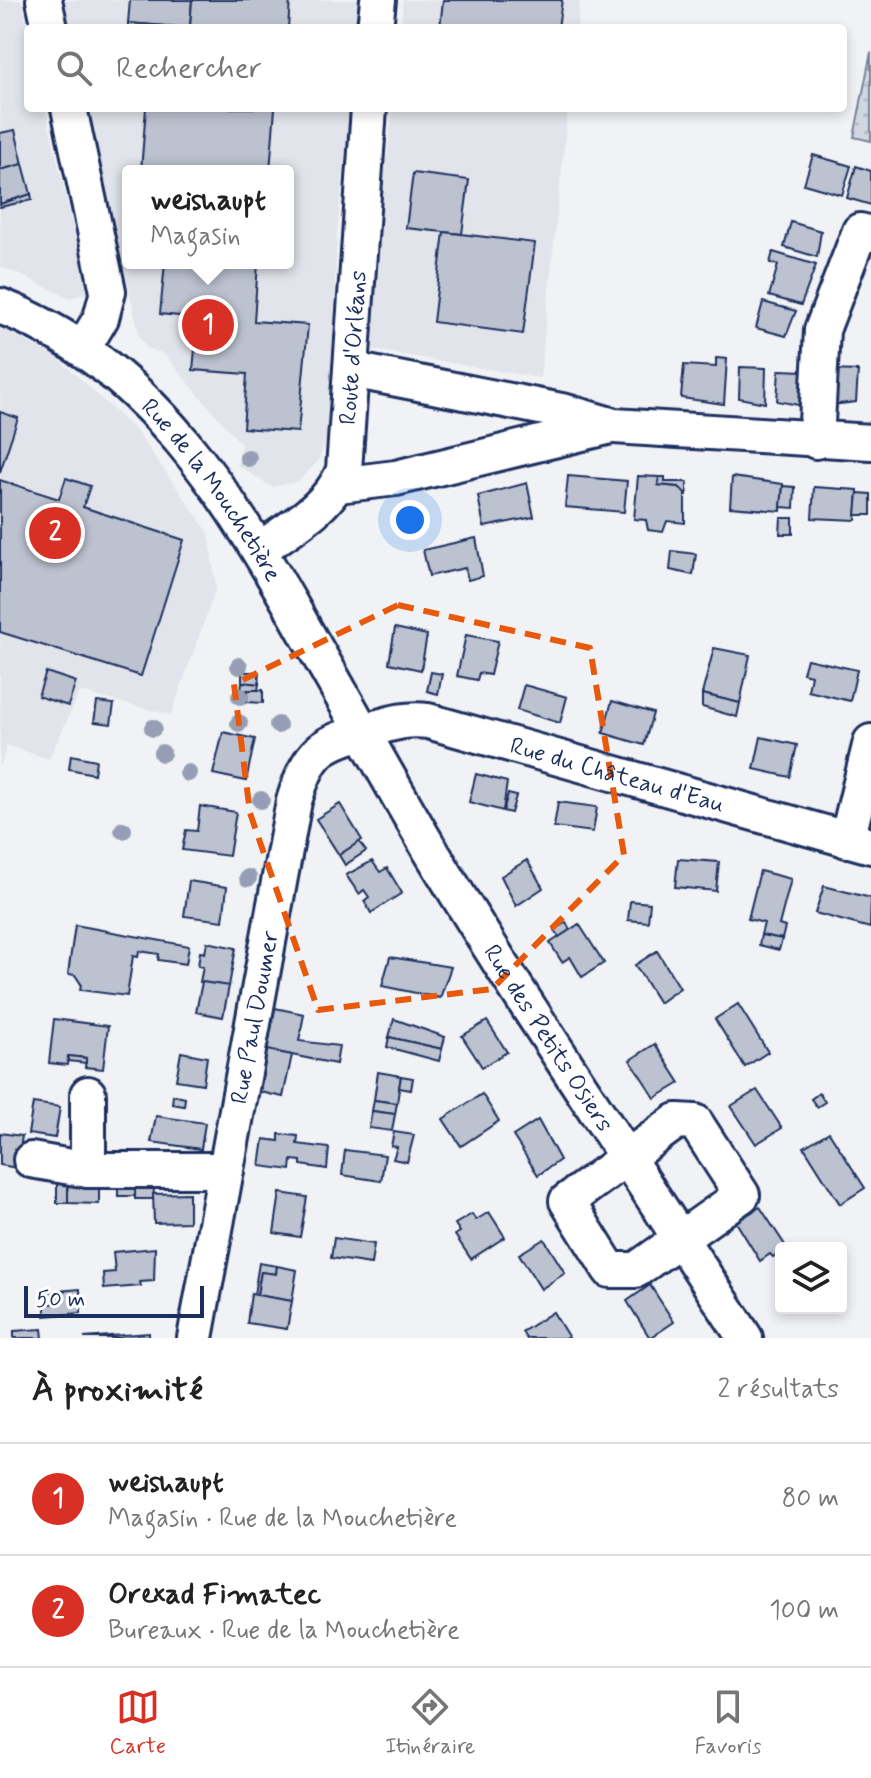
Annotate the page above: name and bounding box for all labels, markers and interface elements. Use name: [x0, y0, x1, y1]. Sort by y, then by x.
search box: [24, 24, 847, 112]
icon: search: [52, 46, 96, 90]
text: Rechercher: [116, 49, 262, 88]
popup: [122, 165, 294, 269]
text: weishaupt: [150, 181, 266, 220]
text: Magasin: [150, 220, 241, 254]
street label: Route d'Orléans: [333, 269, 375, 426]
pin: 1: [182, 295, 234, 355]
street label: Rue de la Mouchetière: [134, 392, 288, 588]
your location: [390, 500, 430, 540]
pin: 2: [29, 503, 81, 563]
street label: Rue du Château d'Eau: [506, 731, 728, 821]
street label: Rue Paul Doumer: [224, 929, 287, 1107]
street label: Rue des Petits Osiers: [476, 939, 620, 1138]
map controls: [775, 1242, 847, 1314]
button: layers: [775, 1242, 847, 1314]
scale bar: [24, 1282, 204, 1318]
text: 50 m: [36, 1286, 85, 1314]
text: À proximité: [32, 1368, 203, 1413]
text: 2 résultats: [717, 1373, 839, 1407]
text: weishaupt: [108, 1463, 224, 1502]
text: 1: [52, 1482, 64, 1516]
text: 80 m: [782, 1482, 839, 1516]
text: Magasin · Rue de la Mouchetière: [108, 1502, 457, 1536]
text: Orexad Fimatec: [108, 1575, 321, 1614]
text: 2: [52, 1594, 64, 1628]
text: 100 m: [769, 1594, 839, 1628]
text: Bureaux · Rue de la Mouchetière: [108, 1614, 460, 1648]
tab: Carte: [110, 1685, 166, 1761]
tab: Itinéraire: [385, 1685, 475, 1761]
tab: Favoris: [695, 1685, 761, 1761]

